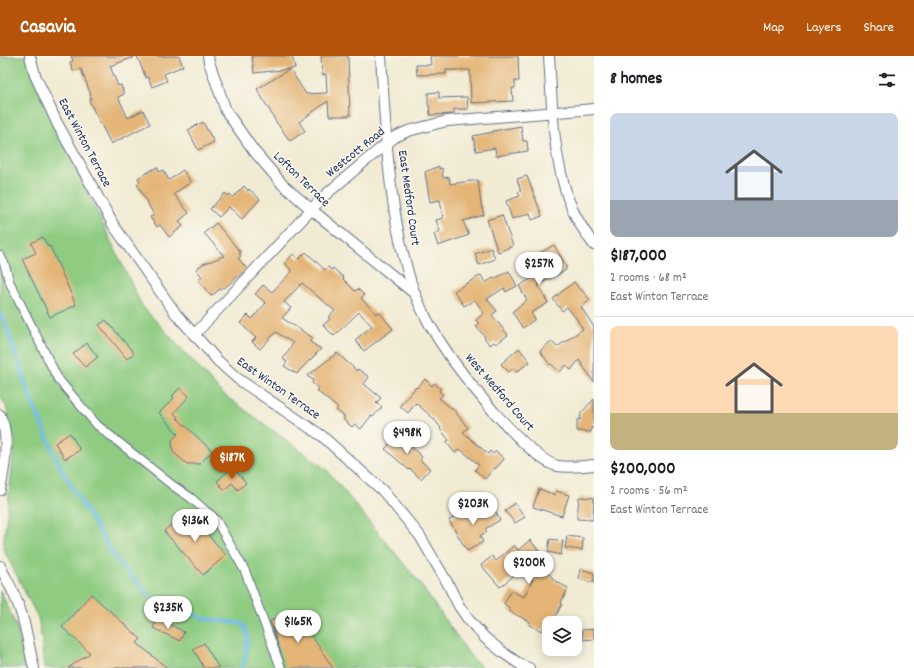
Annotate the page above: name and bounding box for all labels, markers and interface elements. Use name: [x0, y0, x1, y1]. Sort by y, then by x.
text: Casavia: [20, 15, 76, 42]
text: Map: [763, 18, 784, 38]
text: Layers: [806, 18, 841, 38]
text: Share: [863, 18, 894, 38]
text: 8 homes: [610, 68, 662, 92]
icon: filters: [876, 69, 898, 91]
street label: East Winton Terrace: [53, 95, 116, 191]
street label: Westcott Road: [322, 123, 390, 183]
icon: home: [718, 139, 790, 211]
street label: Lofton Terrace: [268, 148, 334, 212]
street label: East Medford Court: [392, 149, 424, 247]
text: $187,000: [610, 245, 667, 269]
pin: $257K: [511, 252, 567, 286]
text: $257K: [524, 255, 554, 274]
text: 2 rooms · 68 m²: [610, 269, 687, 288]
text: East Winton Terrace: [610, 288, 708, 307]
street label: West Medford Court: [460, 350, 538, 436]
icon: home: [718, 352, 790, 424]
street label: East Winton Terrace: [232, 353, 324, 425]
pin: $498K: [379, 421, 435, 455]
text: $498K: [392, 424, 422, 443]
pin: $187K: [204, 446, 260, 480]
text: $187K: [219, 449, 245, 468]
text: $200,000: [610, 458, 676, 482]
text: 2 rooms · 56 m²: [610, 482, 687, 501]
pin: $203K: [445, 492, 501, 526]
text: $203K: [457, 495, 489, 514]
text: East Winton Terrace: [610, 501, 708, 520]
pin: $136K: [167, 509, 223, 543]
text: $136K: [181, 512, 209, 531]
pin: $200K: [501, 551, 557, 585]
text: $200K: [513, 554, 545, 573]
pin: $235K: [140, 596, 196, 630]
text: $235K: [153, 599, 183, 618]
pin: $165K: [270, 610, 326, 644]
text: $165K: [284, 613, 312, 632]
map controls: [542, 616, 582, 656]
button: layers: [542, 616, 582, 656]

